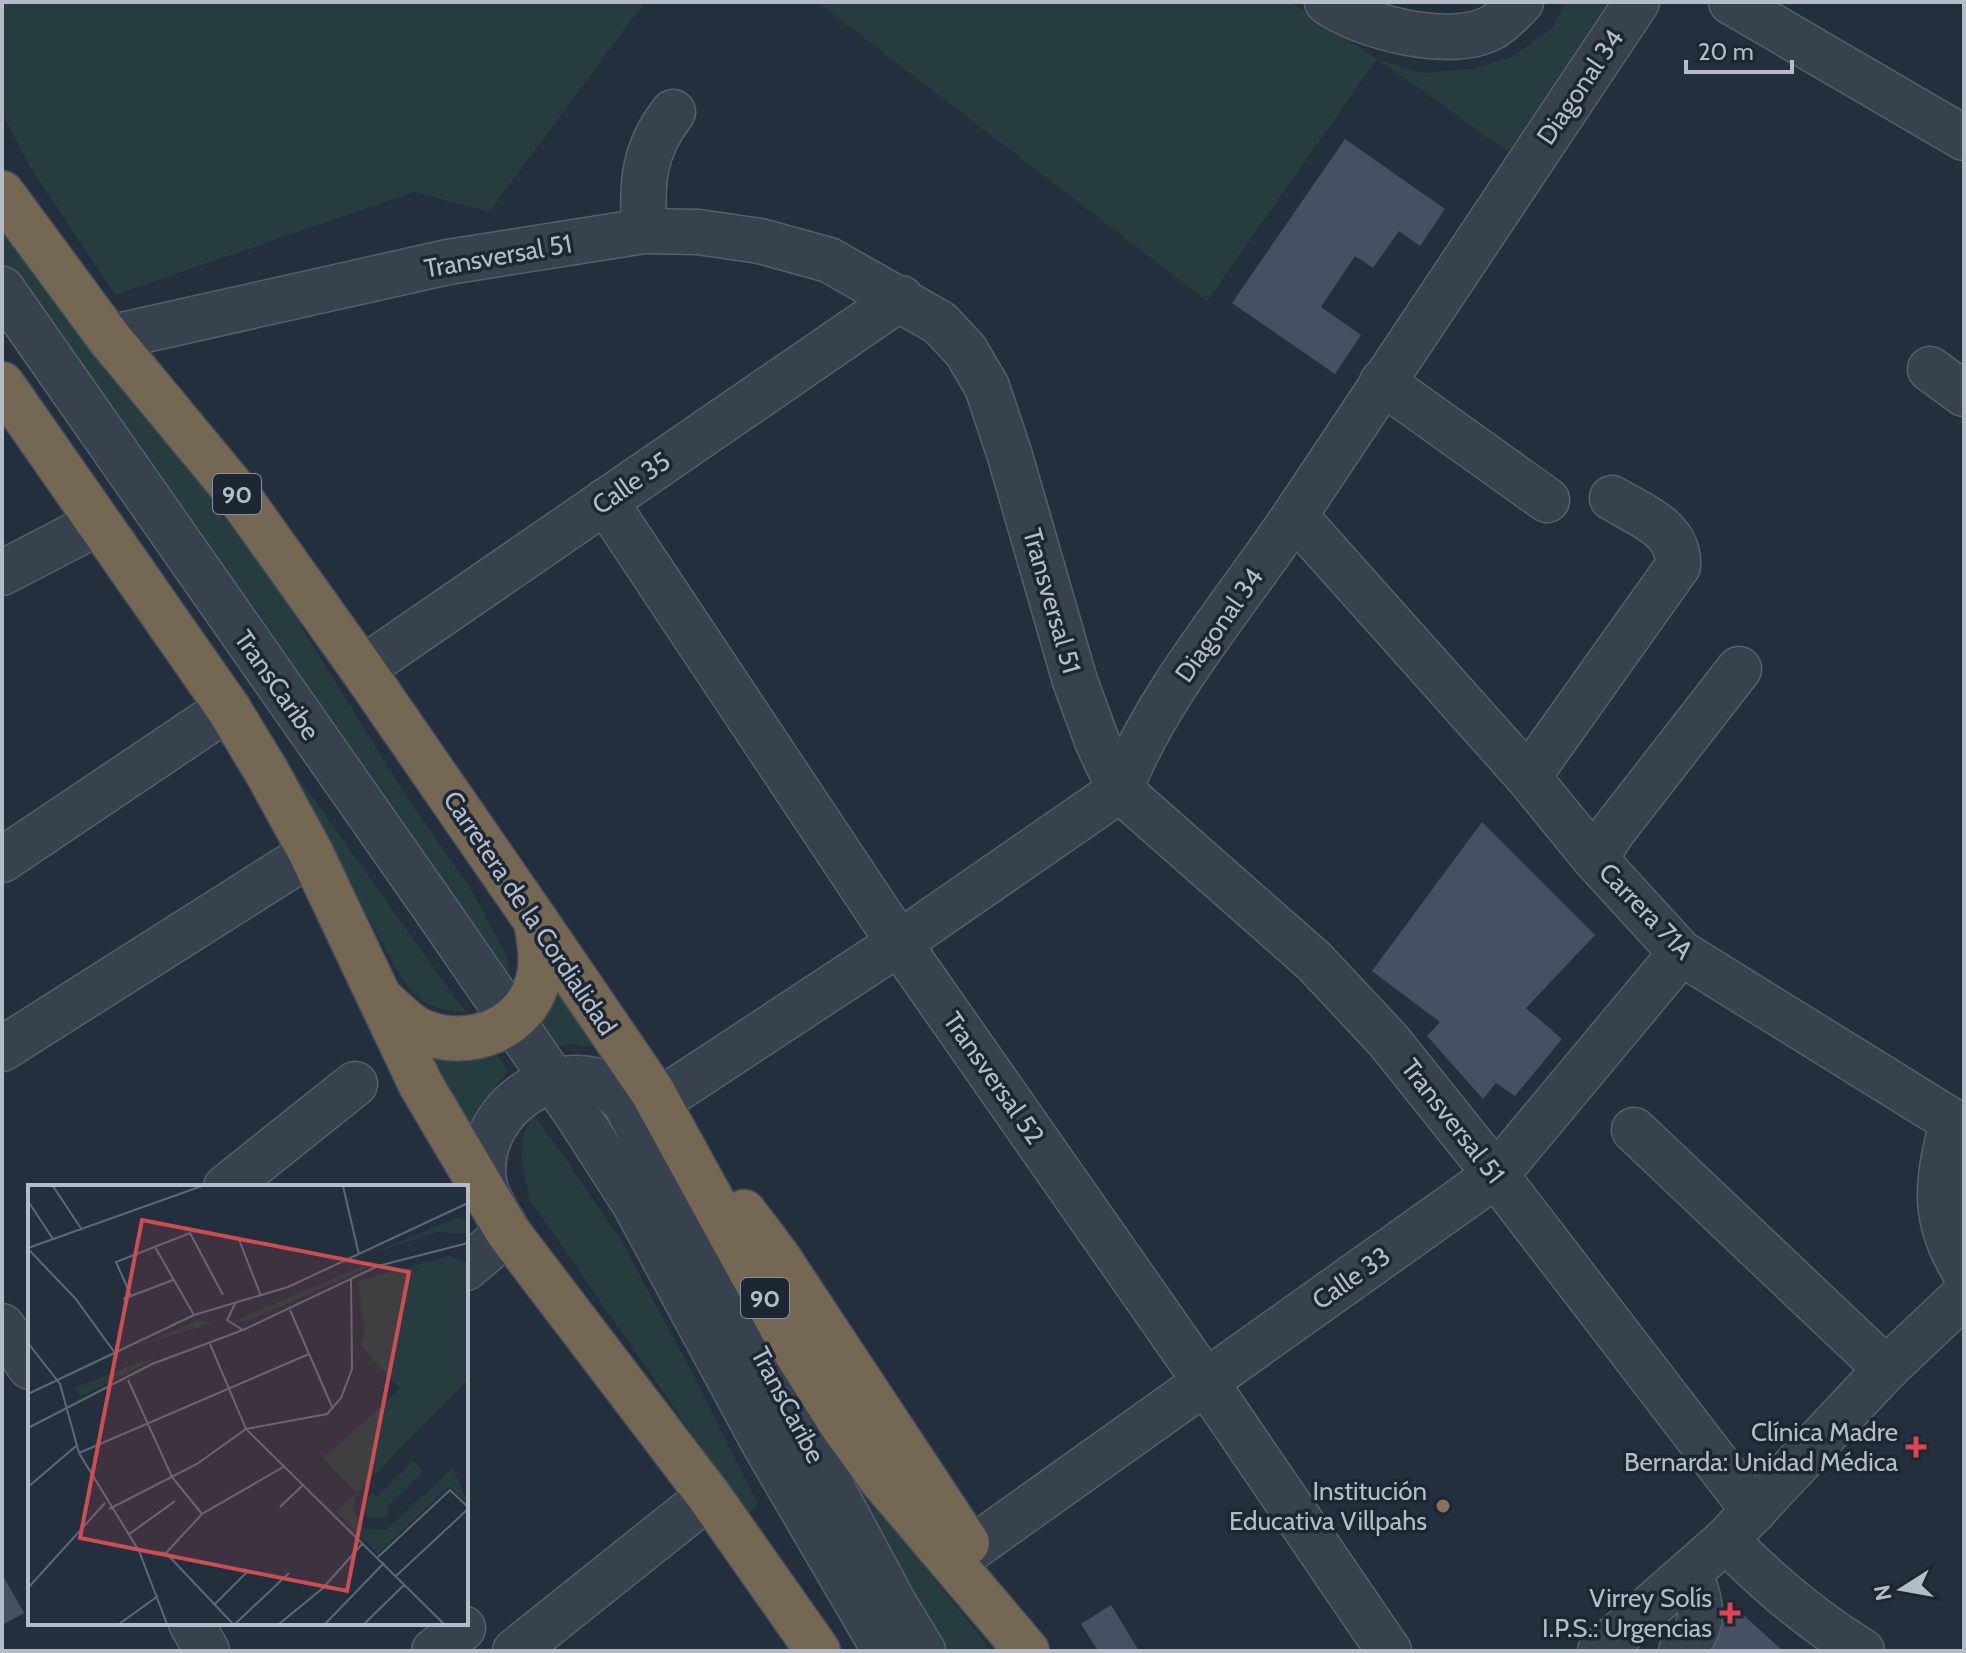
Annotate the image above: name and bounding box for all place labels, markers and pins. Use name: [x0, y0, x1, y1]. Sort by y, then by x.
place label: Clínica Madre Bernarda: Unidad Médica: [1624, 1416, 1899, 1478]
marker: Clínica Madre Bernarda: Unidad Médica: [1905, 1436, 1927, 1458]
place label: Institución Educativa Villpahs: [1229, 1475, 1427, 1537]
marker: Institución Educativa Villpahs: [1434, 1497, 1452, 1515]
place label: Virrey Solís I.P.S.: Urgencias: [1542, 1582, 1712, 1644]
marker: Virrey Solís I.P.S.: Urgencias: [1719, 1602, 1741, 1624]

